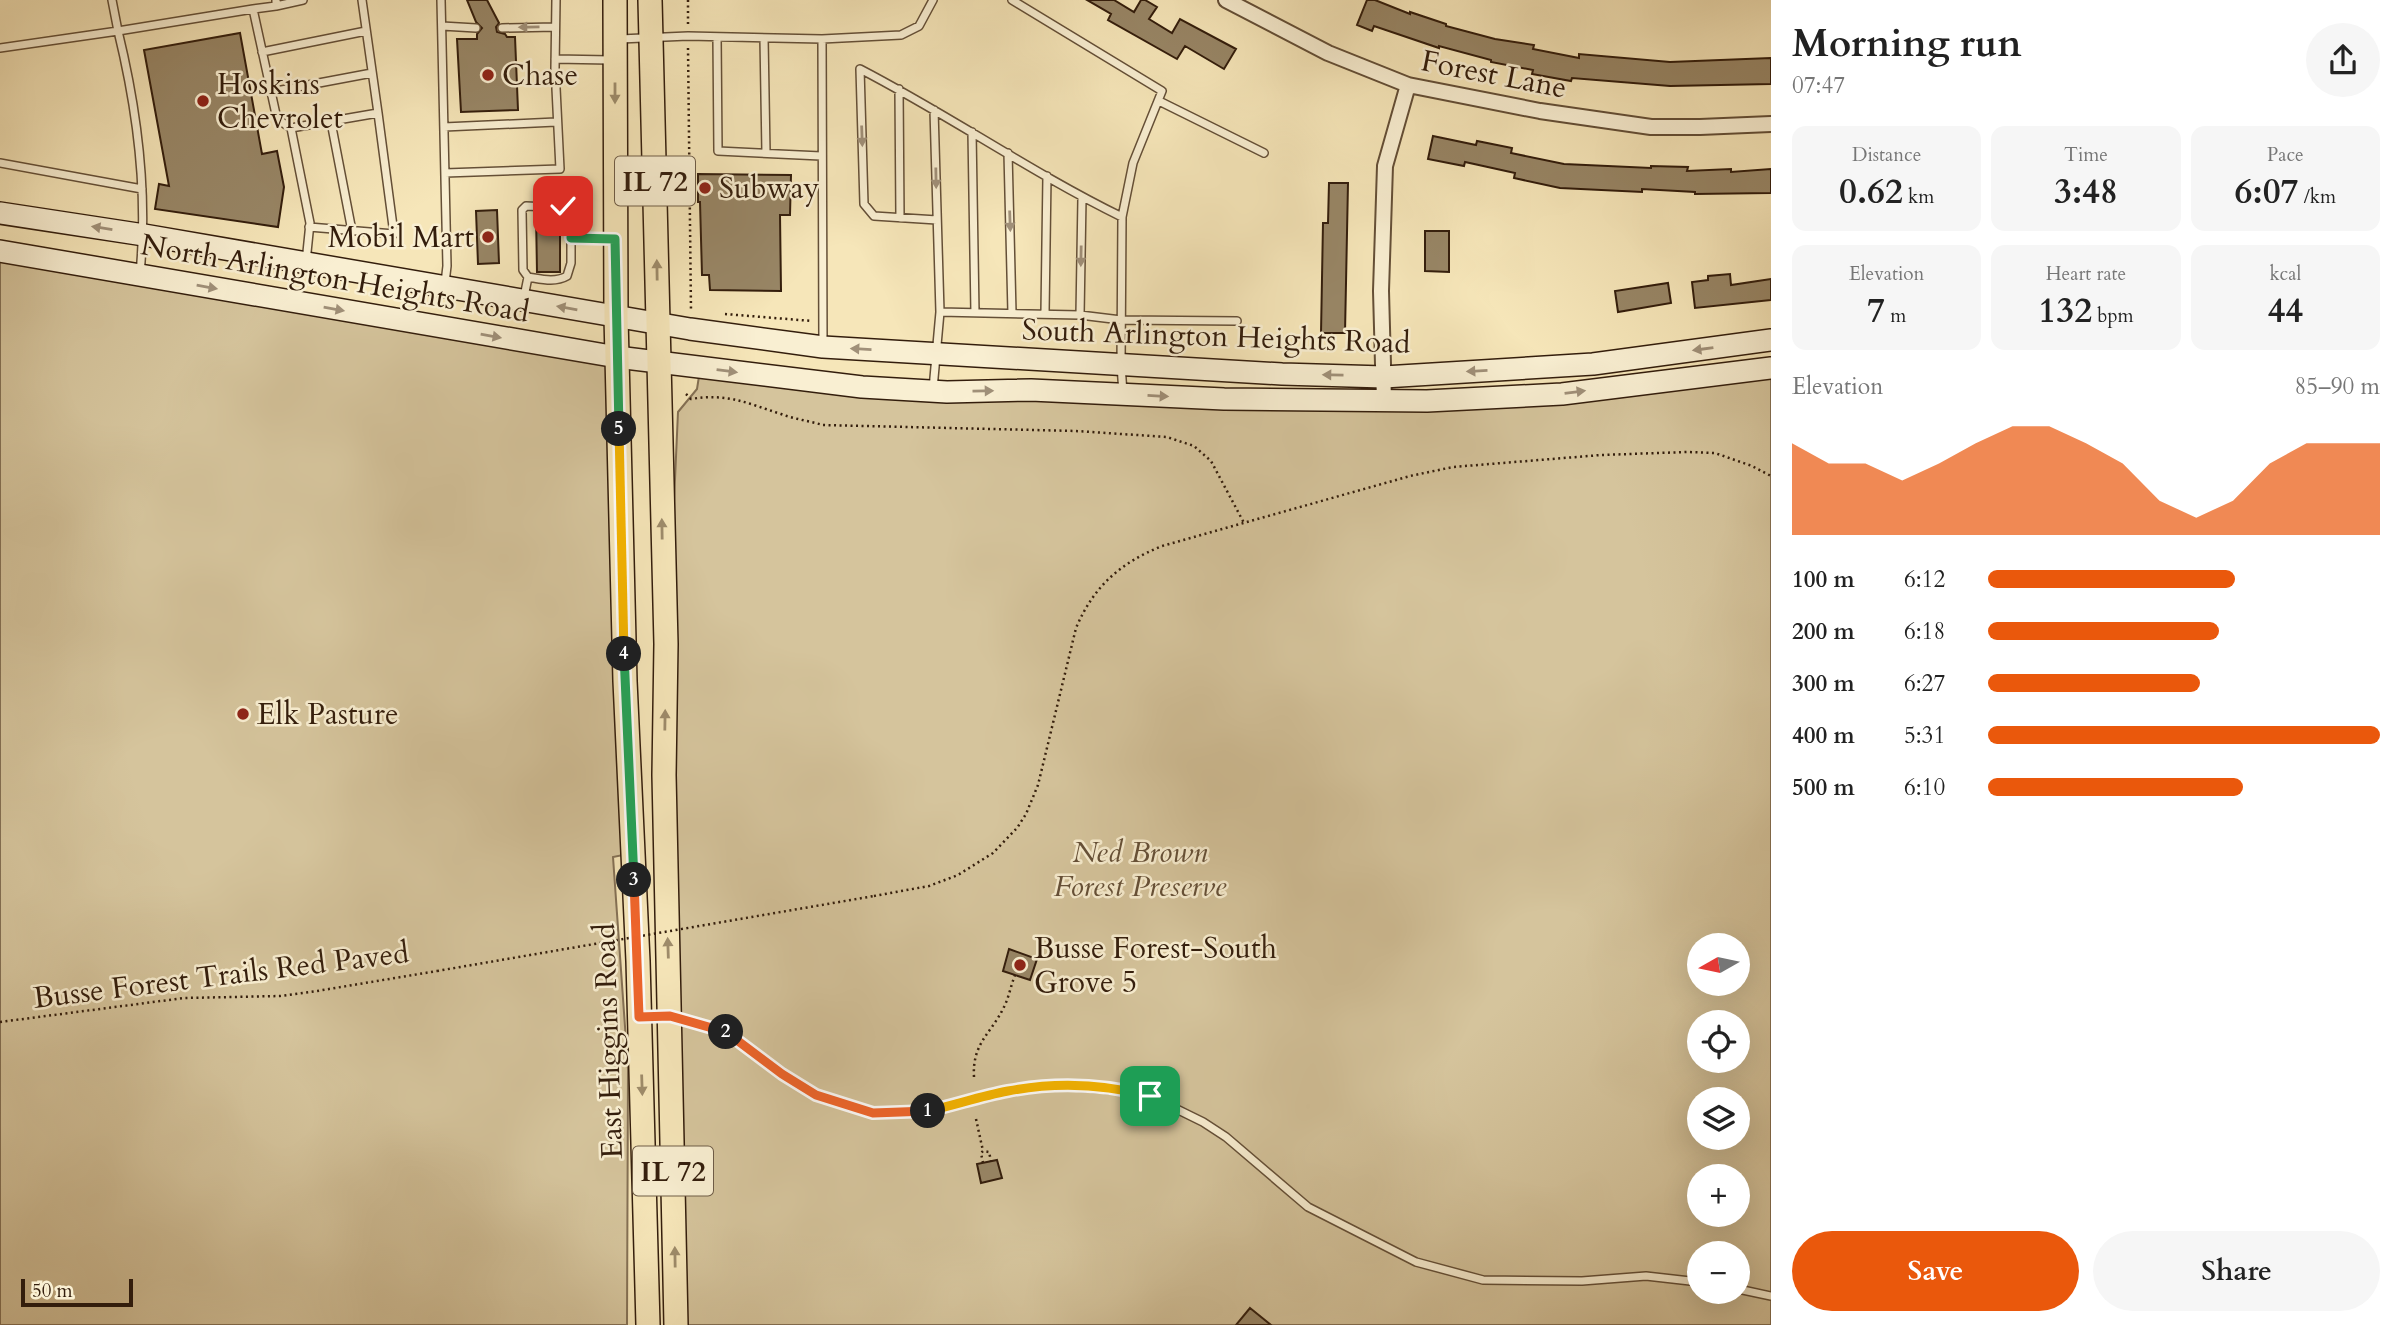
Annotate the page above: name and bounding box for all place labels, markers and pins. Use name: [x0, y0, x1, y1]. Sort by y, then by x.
place label: Chase: [502, 55, 578, 96]
place label: Hoskins Chevrolet: [217, 64, 344, 139]
marker: Chase: [480, 67, 496, 83]
marker: Hoskins Chevrolet: [195, 93, 211, 109]
place label: Subway: [719, 168, 820, 209]
pin: [533, 176, 593, 236]
marker: Subway: [697, 180, 713, 196]
place label: Mobil Mart: [328, 217, 475, 258]
marker: Mobil Mart: [480, 229, 496, 245]
pin: 5: [602, 412, 636, 446]
pin: 4: [606, 636, 642, 672]
place label: Elk Pasture: [257, 694, 399, 735]
marker: Elk Pasture: [235, 706, 251, 722]
pin: 3: [616, 862, 652, 898]
place label: Busse Forest-South Grove 5: [1034, 928, 1278, 1003]
marker: Busse Forest-South Grove 5: [1012, 957, 1028, 973]
pin: 2: [708, 1014, 744, 1050]
pin: [1120, 1066, 1180, 1126]
pin: 1: [911, 1094, 946, 1128]

